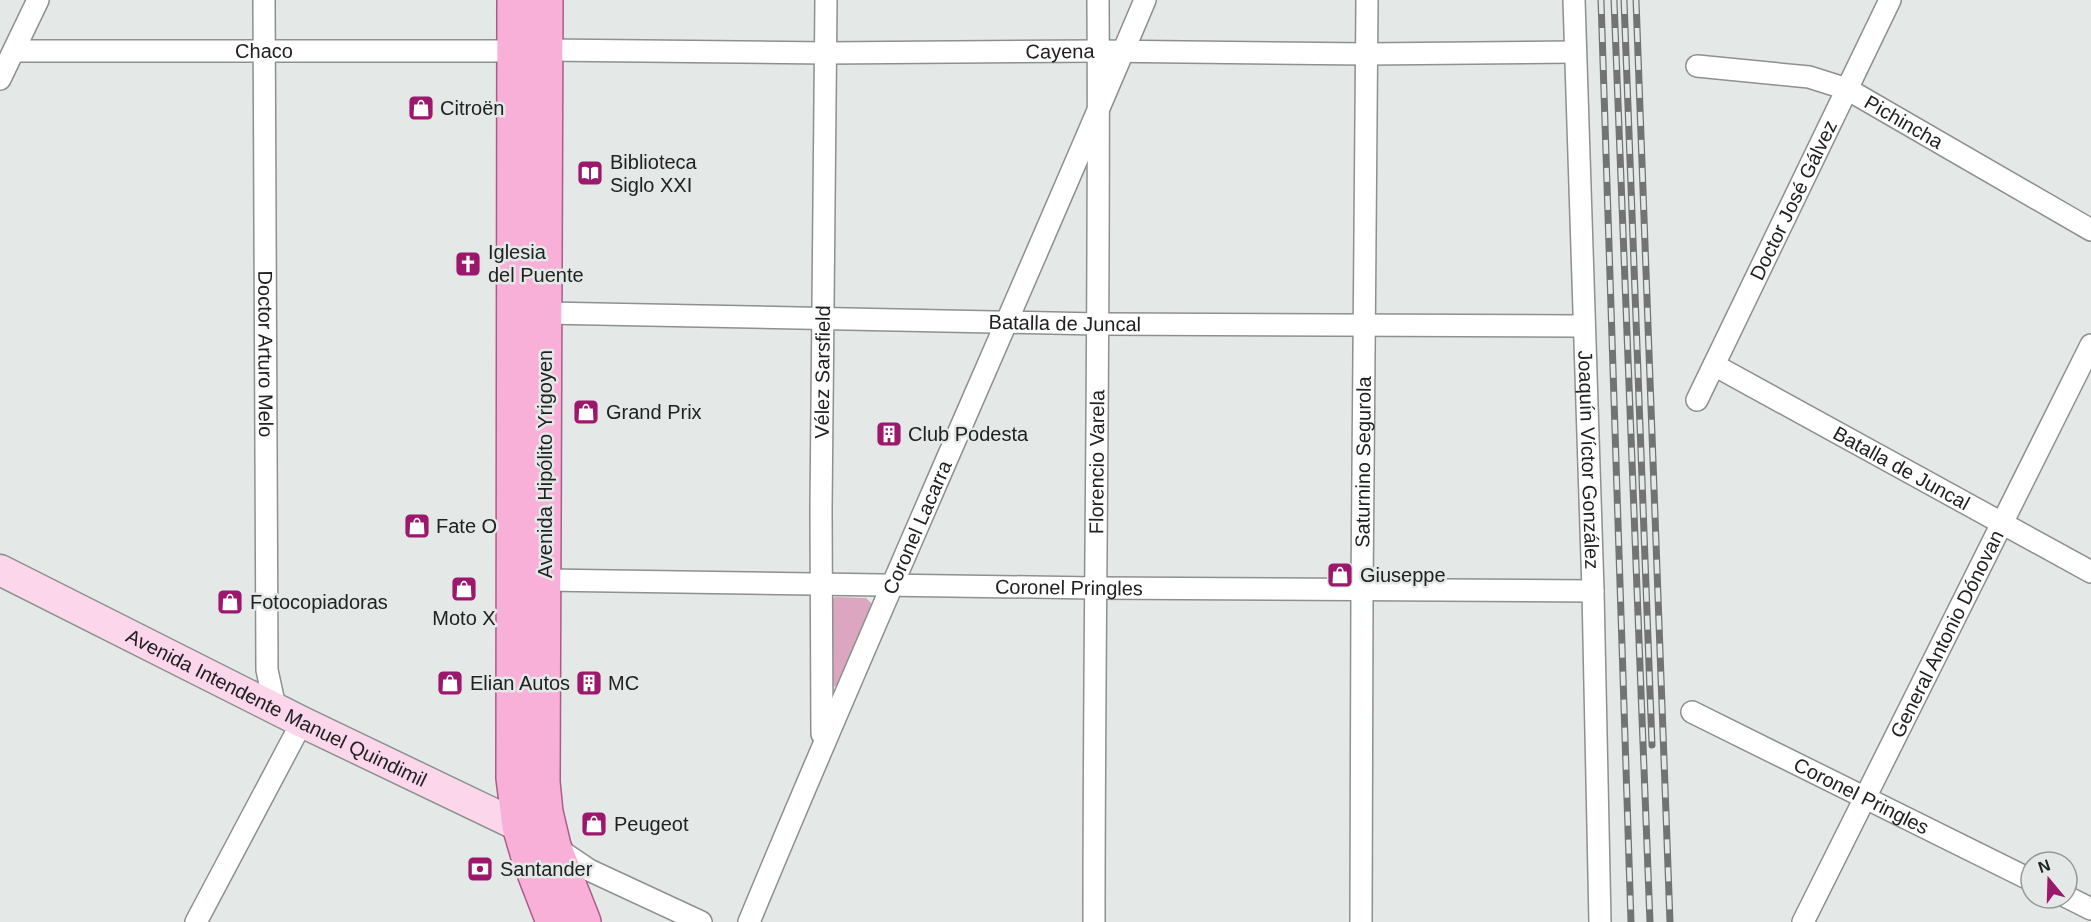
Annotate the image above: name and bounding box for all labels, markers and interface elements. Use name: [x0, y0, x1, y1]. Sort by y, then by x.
street label: Chaco: [235, 40, 293, 62]
street label: Cayena: [1025, 40, 1095, 63]
street label: Pichincha: [1861, 91, 1948, 153]
shop icon: Citroën: [406, 93, 436, 123]
place label: Citroën: [440, 97, 504, 119]
street label: Doctor José Gálvez: [1746, 117, 1841, 283]
place label: Biblioteca Siglo XXI: [610, 151, 698, 196]
library icon: Biblioteca Siglo XXI: [575, 158, 605, 188]
place label: Iglesia del Puente: [488, 241, 584, 286]
church icon: Iglesia del Puente: [453, 249, 483, 279]
street label: Doctor Arturo Melo: [254, 271, 277, 437]
street label: Vélez Sarsfield: [811, 305, 834, 439]
street label: Batalla de Juncal: [988, 311, 1141, 335]
street label: Avenida Hipólito Yrigoyen: [534, 350, 556, 578]
street label: Joaquín Víctor González: [1574, 350, 1603, 570]
street label: Saturnino Segurola: [1351, 375, 1375, 548]
street label: Florencio Varela: [1085, 389, 1108, 534]
shop icon: Grand Prix: [571, 397, 601, 427]
place label: Grand Prix: [606, 401, 702, 423]
building icon: Club Podesta: [874, 419, 904, 449]
street label: Batalla de Juncal: [1829, 422, 1974, 514]
place label: Club Podesta: [908, 423, 1029, 445]
street label: Coronel Lacarra: [879, 456, 956, 598]
shop icon: Fate O: [402, 511, 432, 541]
place label: Fate O: [436, 515, 497, 537]
street label: General Antonio Dónovan: [1886, 526, 2008, 741]
shop icon: Giuseppe: [1325, 560, 1355, 590]
place label: Giuseppe: [1360, 564, 1446, 586]
shop icon: Moto X: [449, 574, 479, 604]
street label: Coronel Pringles: [995, 576, 1143, 599]
shop icon: Fotocopiadoras: [215, 587, 245, 617]
place label: Fotocopiadoras: [250, 591, 388, 613]
place label: Moto X: [432, 607, 496, 629]
street label: Avenida Intendente Manuel Quindimil: [123, 624, 430, 791]
shop icon: Elian Autos: [435, 668, 465, 698]
building icon: MC: [574, 668, 604, 698]
place label: Elian Autos: [470, 672, 570, 694]
place label: MC: [608, 672, 639, 694]
street label: Coronel Pringles: [1790, 753, 1933, 839]
shop icon: Peugeot: [579, 809, 609, 839]
place label: Peugeot: [614, 813, 689, 835]
north arrow: [2019, 850, 2079, 910]
bank icon: Santander: [465, 854, 495, 884]
text: N: [2036, 856, 2053, 876]
place label: Santander: [500, 858, 593, 880]

